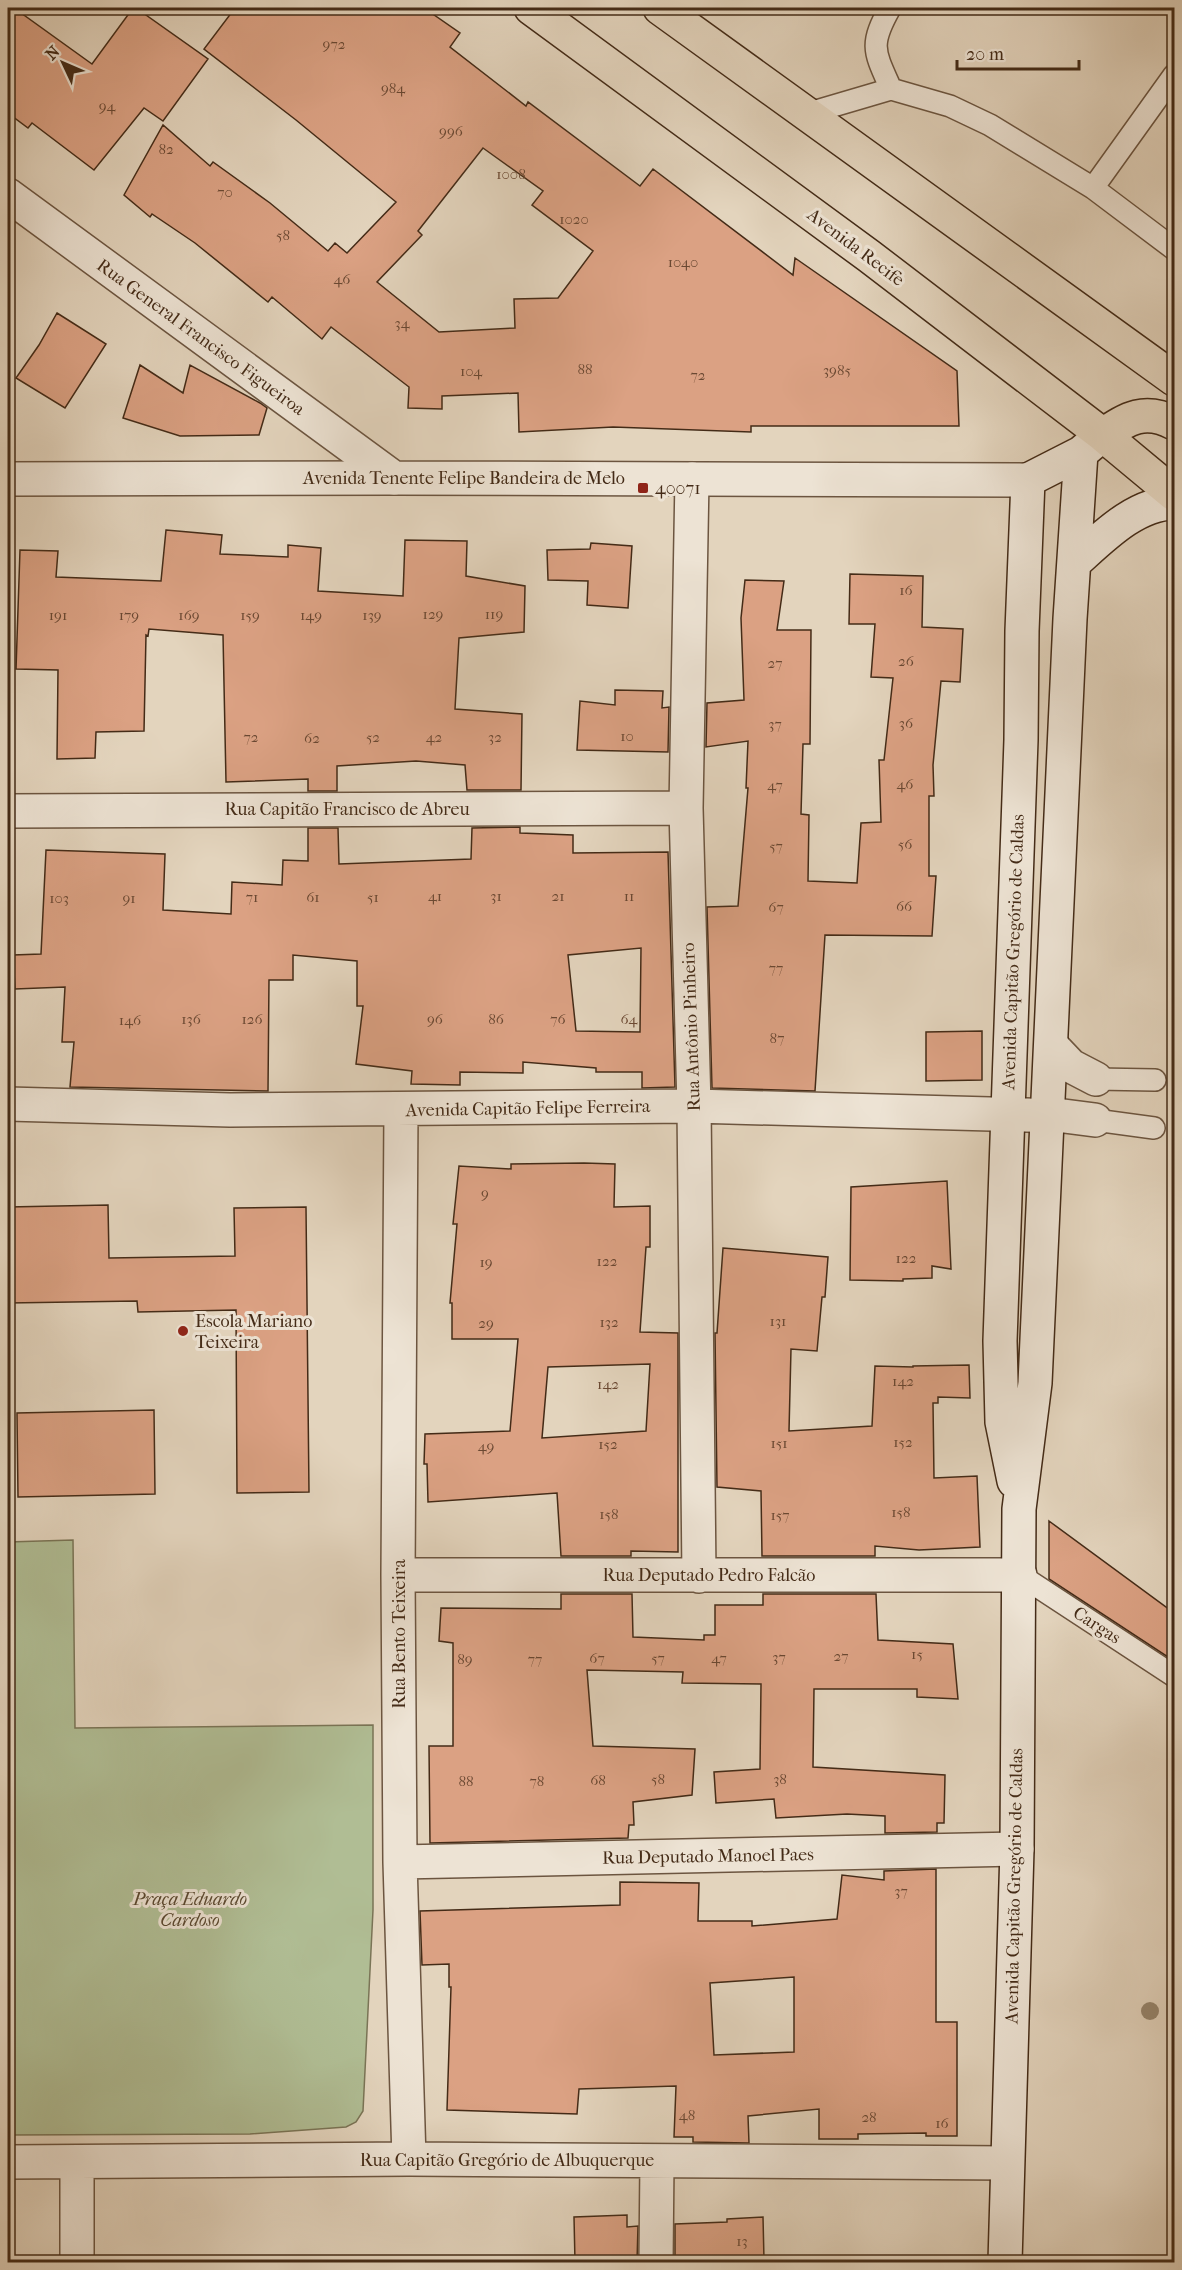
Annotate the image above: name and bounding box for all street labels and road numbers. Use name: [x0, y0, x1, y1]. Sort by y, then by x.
street label: Avenida Recife: [802, 204, 908, 291]
street label: Rua General Francisco Figueiroa: [93, 255, 309, 420]
street label: Avenida Tenente Felipe Bandeira de Melo: [302, 468, 625, 489]
street label: Rua Capitão Francisco de Abreu: [224, 799, 470, 820]
street label: Avenida Capitão Gregório de Caldas: [998, 814, 1029, 1091]
street label: Rua Antônio Pinheiro: [678, 942, 705, 1112]
street label: Avenida Capitão Felipe Ferreira: [405, 1096, 651, 1121]
street label: Rua Bento Teixeira: [389, 1559, 410, 1709]
street label: Rua Deputado Pedro Falcão: [603, 1565, 815, 1586]
street label: Cargas: [1069, 1602, 1125, 1649]
street label: Avenida Capitão Gregório de Caldas: [1002, 1748, 1027, 2025]
street label: Rua Deputado Manoel Paes: [602, 1844, 814, 1869]
street label: Rua Capitão Gregório de Albuquerque: [360, 2150, 654, 2171]

